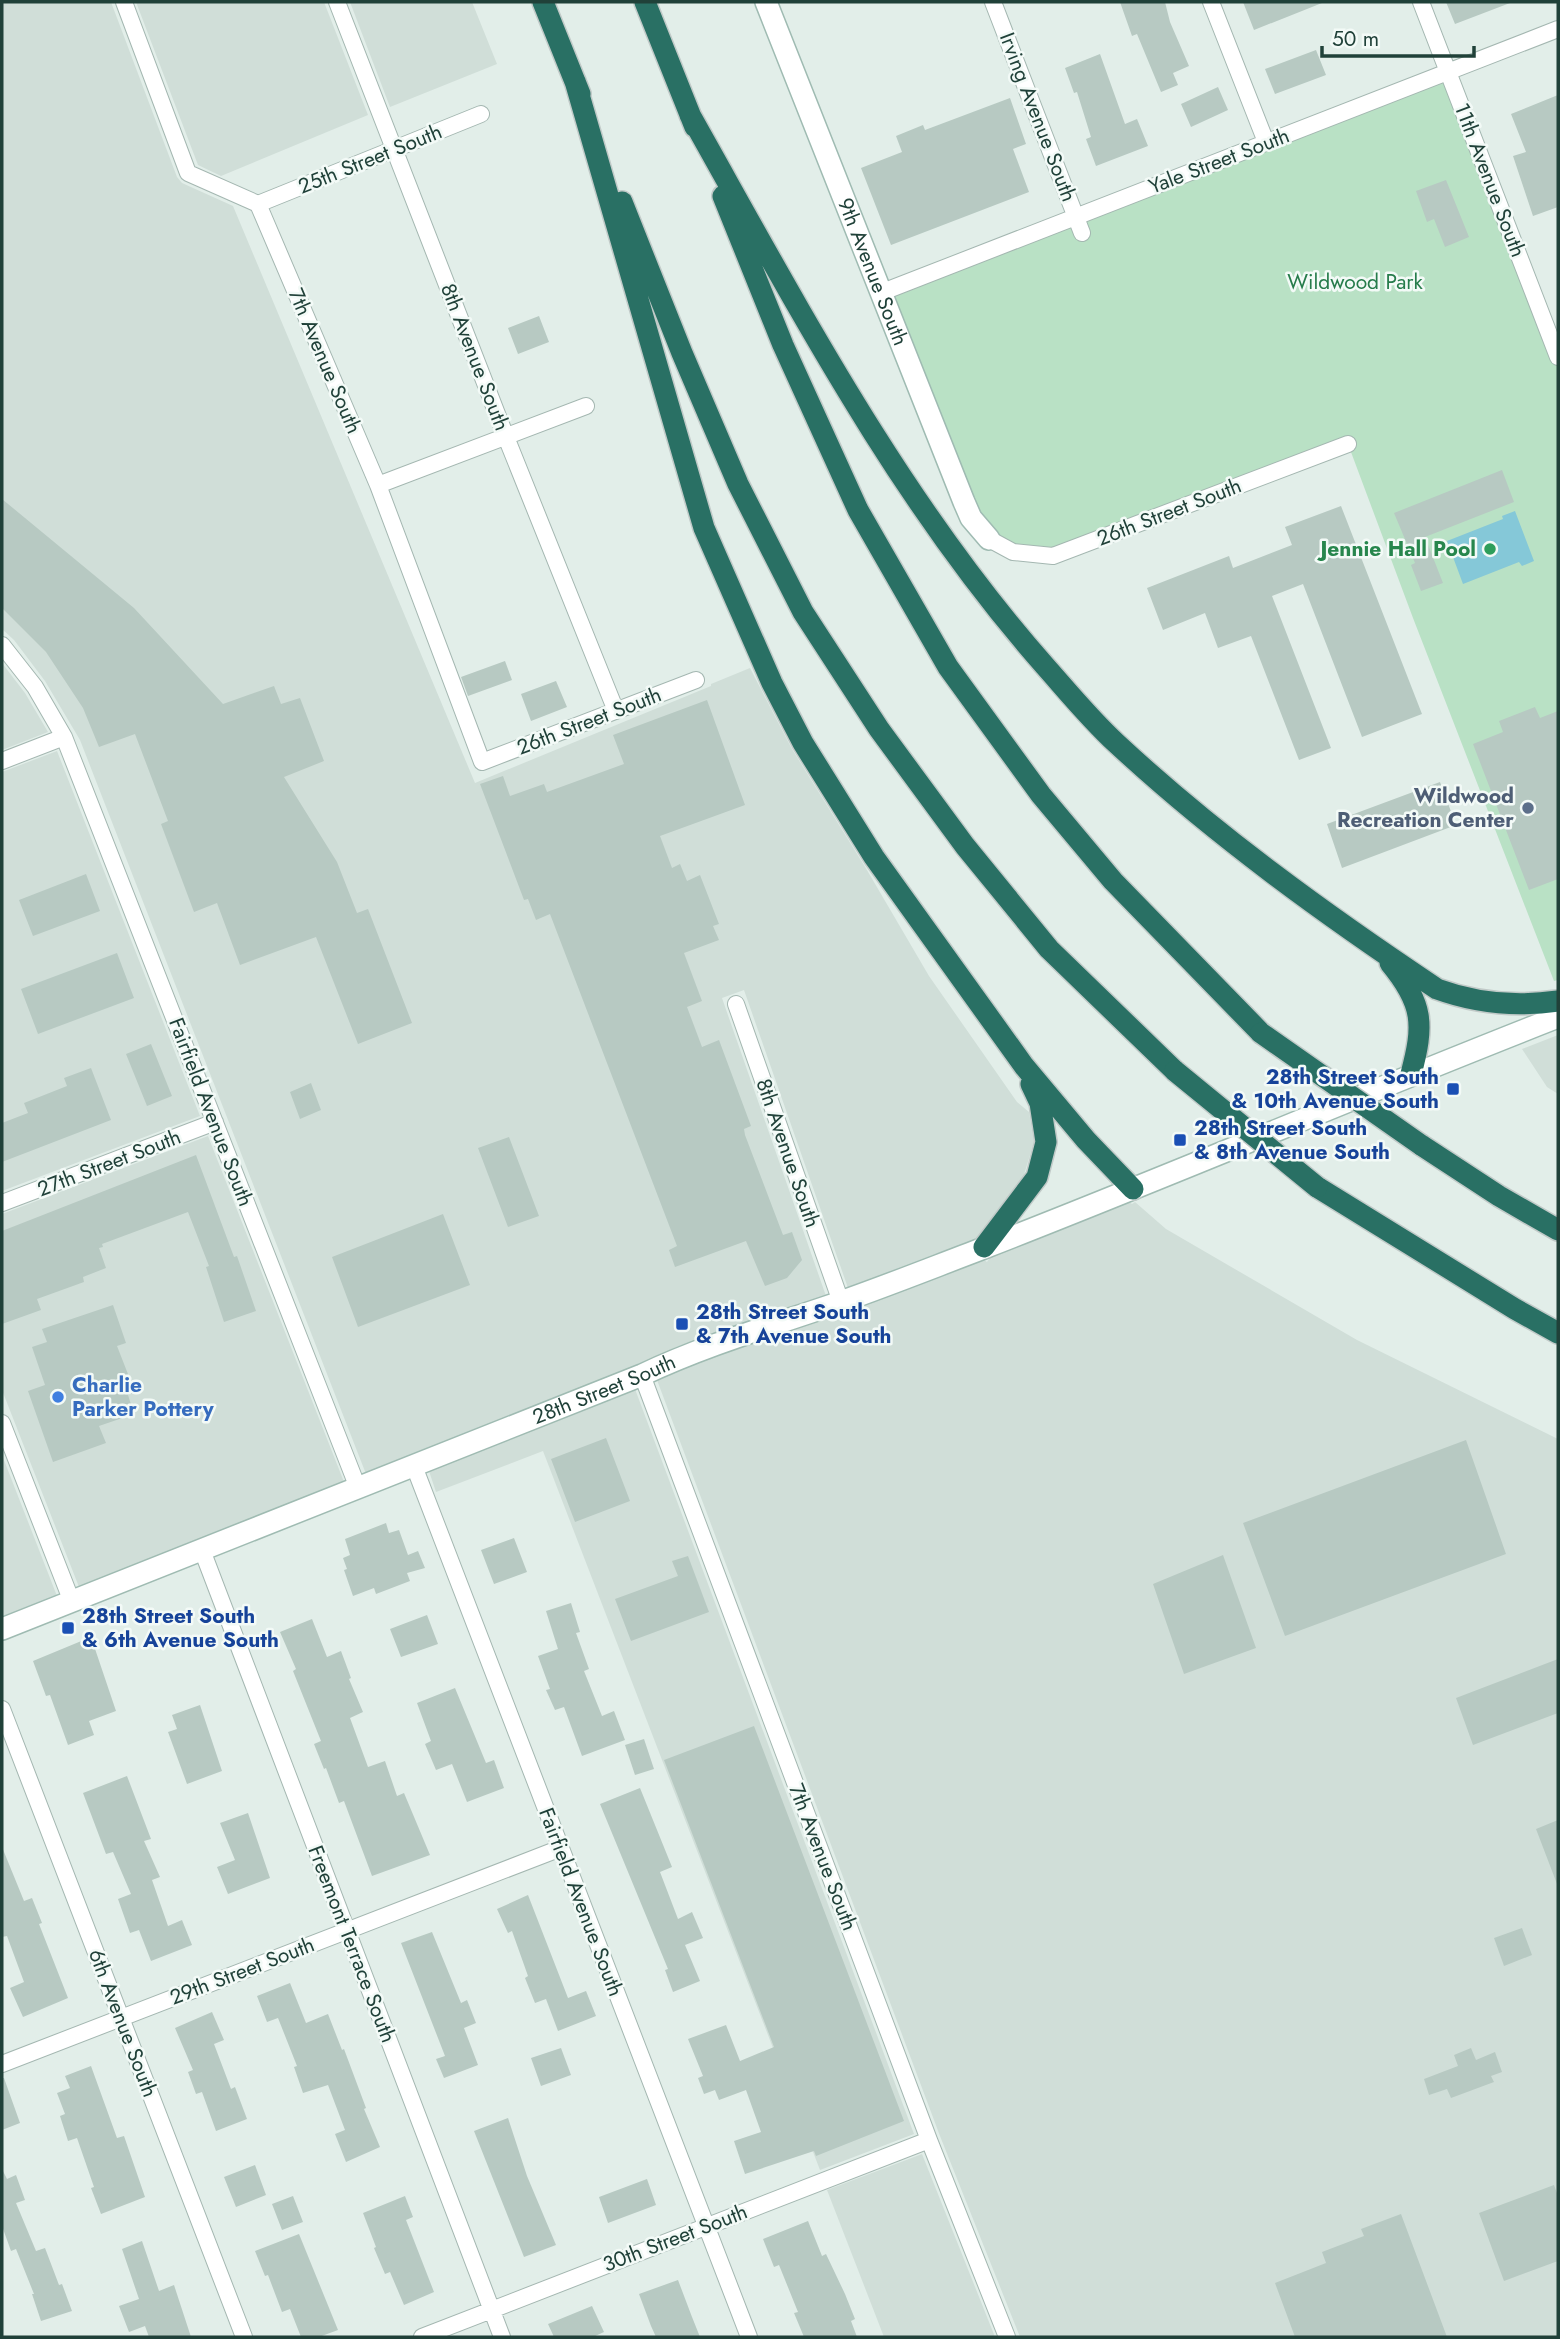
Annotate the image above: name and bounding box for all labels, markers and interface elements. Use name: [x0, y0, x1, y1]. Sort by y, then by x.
scale bar: [1322, 14, 1474, 58]
text: 50 m: [1332, 24, 1379, 54]
street label: Irving Avenue South: [992, 28, 1084, 206]
street label: 11th Avenue South: [1447, 99, 1533, 261]
street label: 25th Street South: [294, 117, 446, 201]
street label: Yale Street South: [1144, 120, 1294, 202]
street label: 9th Avenue South: [830, 193, 916, 350]
park label: Wildwood Park: [1287, 267, 1424, 297]
street label: 8th Avenue South: [433, 279, 517, 435]
street label: 7th Avenue South: [281, 284, 369, 438]
street label: 26th Street South: [1092, 471, 1246, 553]
place label: Jennie Hall Pool: [1316, 534, 1476, 564]
marker: Jennie Hall Pool: [1482, 541, 1498, 557]
street label: 26th Street South: [512, 680, 666, 762]
place label: Wildwood Recreation Center: [1337, 781, 1514, 835]
marker: Wildwood Recreation Center: [1520, 800, 1536, 816]
street label: Fairfield Avenue South: [161, 1013, 261, 1211]
place label: 28th Street South & 10th Avenue South: [1232, 1062, 1439, 1116]
street label: 8th Avenue South: [748, 1075, 828, 1231]
marker: 28th Street South & 10th Avenue South: [1445, 1081, 1461, 1097]
place label: 28th Street South & 8th Avenue South: [1194, 1113, 1390, 1167]
street label: 27th Street South: [33, 1122, 185, 1204]
marker: 28th Street South & 8th Avenue South: [1172, 1132, 1188, 1148]
place label: 28th Street South & 7th Avenue South: [696, 1297, 892, 1351]
marker: 28th Street South & 7th Avenue South: [674, 1316, 690, 1332]
street label: 28th Street South: [528, 1347, 680, 1432]
place label: Charlie Parker Pottery: [72, 1370, 215, 1424]
marker: Charlie Parker Pottery: [50, 1389, 66, 1405]
place label: 28th Street South & 6th Avenue South: [82, 1601, 279, 1655]
marker: 28th Street South & 6th Avenue South: [60, 1620, 76, 1636]
street label: 7th Avenue South: [781, 1779, 865, 1935]
street label: Fairfield Avenue South: [531, 1803, 631, 2001]
street label: Freemont Terrace South: [301, 1841, 403, 2047]
street label: 29th Street South: [165, 1930, 319, 2012]
street label: 6th Avenue South: [81, 1945, 165, 2101]
street label: 30th Street South: [598, 2197, 752, 2279]

